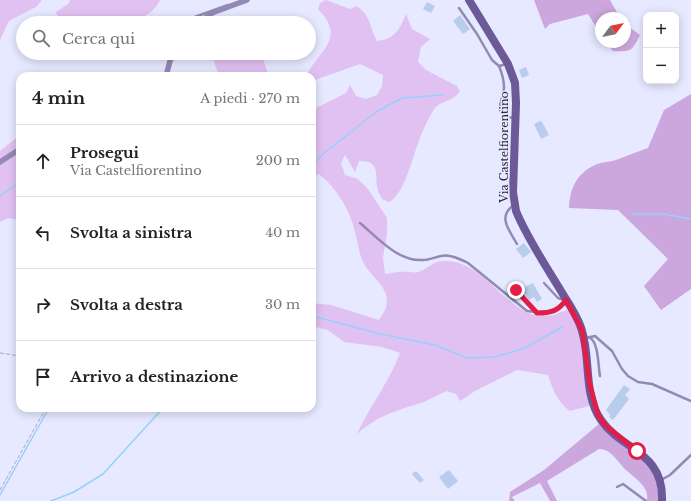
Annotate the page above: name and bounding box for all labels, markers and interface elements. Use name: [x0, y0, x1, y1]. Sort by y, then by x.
north arrow: [595, 12, 631, 48]
map controls: [643, 12, 679, 84]
button: +: [643, 12, 679, 48]
search box: [16, 16, 316, 60]
icon: search: [30, 27, 52, 49]
text: Cerca qui: [62, 29, 135, 48]
button: −: [643, 48, 679, 84]
text: 4 min: [32, 88, 85, 109]
text: A piedi · 270 m: [200, 90, 300, 107]
street label: Via Castelfiorentino: [497, 91, 511, 204]
text: Prosegui: [70, 143, 139, 162]
icon: ahead: [32, 150, 54, 172]
text: 200 m: [256, 152, 300, 169]
text: Via Castelfiorentino: [70, 162, 202, 179]
icon: left: [32, 222, 54, 244]
text: Svolta a sinistra: [70, 223, 192, 242]
text: 40 m: [265, 224, 300, 241]
route end: [507, 281, 525, 299]
icon: right: [32, 294, 54, 316]
text: Svolta a destra: [70, 295, 183, 314]
text: 30 m: [265, 296, 300, 313]
icon: arrive: [32, 366, 54, 388]
text: Arrivo a destinazione: [70, 367, 238, 386]
route start: [628, 442, 646, 460]

